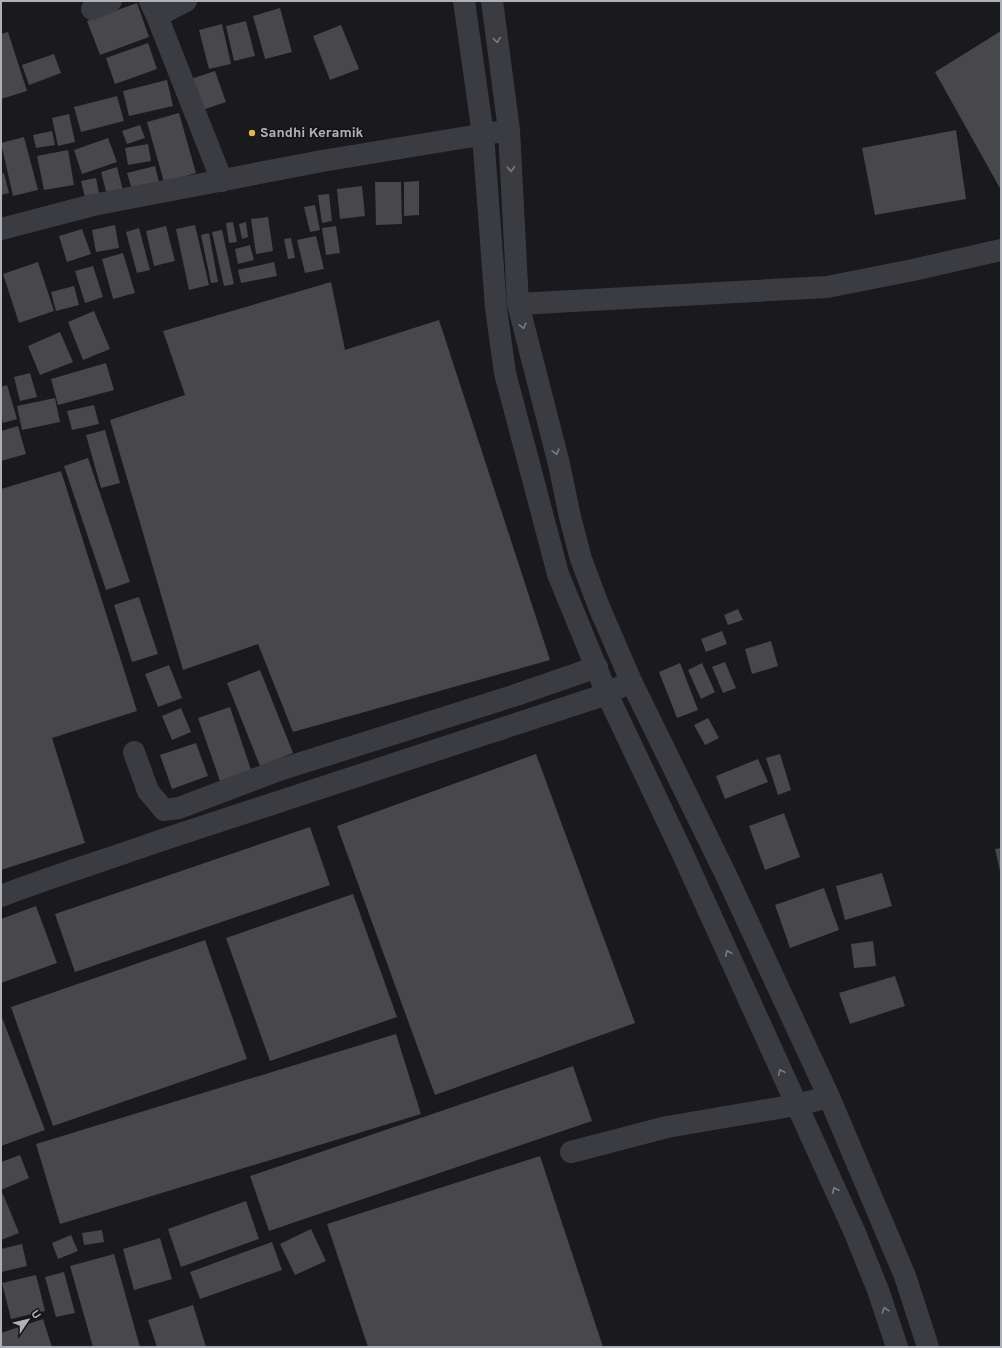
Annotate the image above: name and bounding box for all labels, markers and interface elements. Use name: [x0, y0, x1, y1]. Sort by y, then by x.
one-way arrow: [492, 37, 501, 43]
place label: Sandhi Keramik: [260, 125, 364, 142]
marker: Sandhi Keramik: [247, 128, 257, 138]
one-way arrow: [507, 166, 516, 172]
one-way arrow: [519, 323, 527, 329]
one-way arrow: [551, 448, 560, 455]
one-way arrow: [724, 950, 732, 957]
one-way arrow: [778, 1068, 786, 1076]
one-way arrow: [832, 1186, 840, 1194]
north arrow: [8, 1300, 48, 1340]
one-way arrow: [881, 1307, 889, 1314]
text: U: [27, 1308, 43, 1322]

